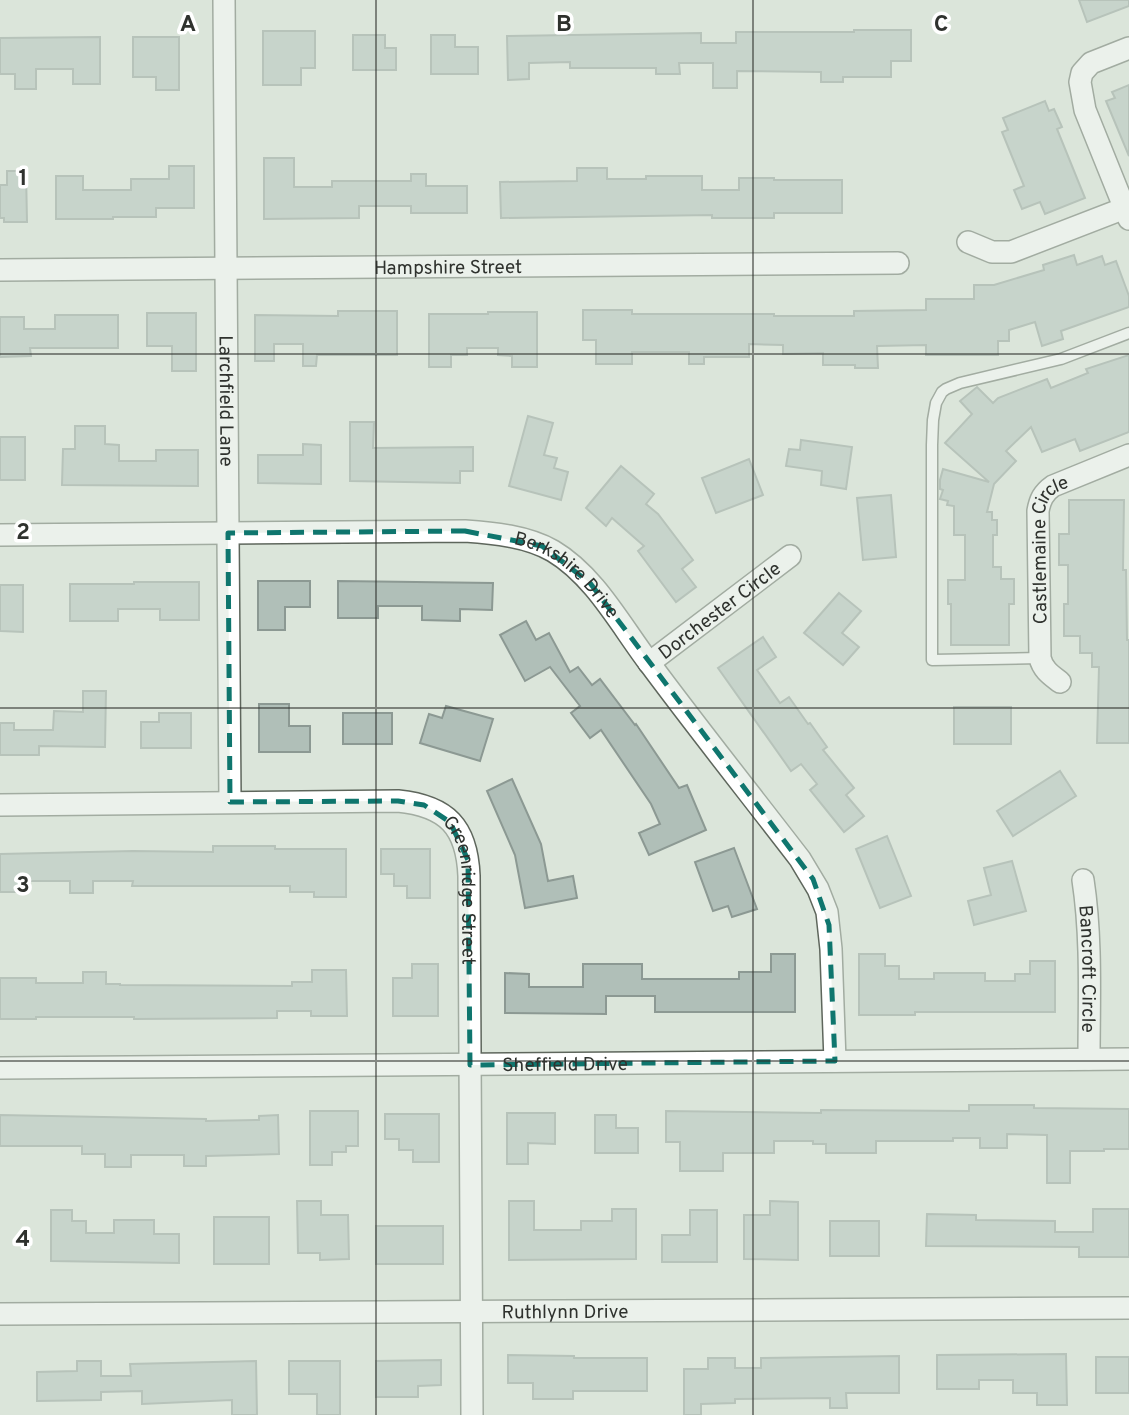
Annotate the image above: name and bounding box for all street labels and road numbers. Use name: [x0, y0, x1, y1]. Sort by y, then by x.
street label: Hampshire Street: [374, 256, 522, 281]
street label: Larchfield Lane: [213, 335, 237, 467]
street label: Castlemaine Circle: [1027, 471, 1073, 624]
street label: Berkshire Drive: [512, 527, 624, 624]
street label: Dorchester Circle: [654, 557, 786, 666]
street label: Greenridge Street: [437, 811, 479, 965]
street label: Bancroft Circle: [1072, 904, 1099, 1033]
street label: Sheffield Drive: [502, 1053, 628, 1078]
street label: Ruthlynn Drive: [501, 1301, 629, 1325]

